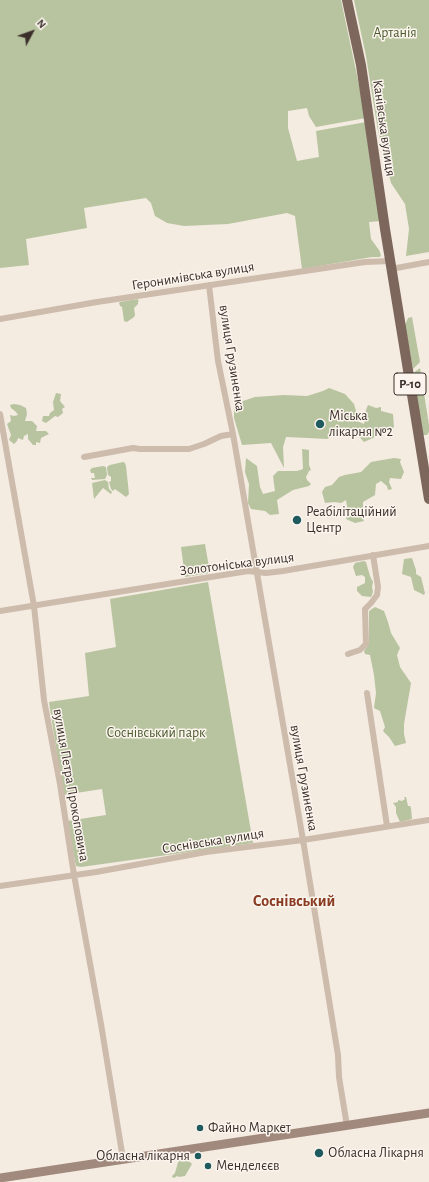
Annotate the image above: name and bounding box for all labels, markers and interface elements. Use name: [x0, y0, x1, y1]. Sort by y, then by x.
north arrow: [12, 12, 52, 52]
text: N: [35, 17, 48, 30]
park label: Артанія: [373, 25, 417, 41]
street label: Канівська вулиця: [369, 79, 399, 177]
street label: Геронимівська вулиця: [131, 258, 255, 294]
street label: вулиця Грузиненка: [215, 303, 249, 413]
road number: Р-10: [394, 373, 426, 395]
place label: Міська лікарня №2: [329, 408, 393, 440]
marker: Міська лікарня №2: [314, 418, 326, 430]
place label: Реабілітаційний Центр: [306, 504, 397, 536]
marker: Реабілітаційний Центр: [291, 514, 303, 526]
street label: Золотоніська вулиця: [179, 549, 295, 579]
street label: вулиця Петра Прокоповича: [49, 707, 93, 863]
street label: вулиця Грузиненка: [286, 723, 322, 833]
park label: Соснівський парк: [107, 725, 205, 741]
street label: Соснівська вулиця: [161, 825, 265, 857]
district label: Соснівський: [253, 891, 335, 911]
place label: Файно Маркет: [208, 1120, 291, 1136]
marker: Файно Маркет: [195, 1123, 205, 1133]
place label: Обласна Лікарня: [328, 1145, 424, 1161]
marker: Обласна Лікарня: [313, 1147, 325, 1159]
place label: Обласна лікарня: [96, 1148, 190, 1164]
marker: Обласна лікарня: [193, 1151, 203, 1161]
place label: Менделєєв: [216, 1158, 280, 1174]
marker: Менделєєв: [203, 1161, 213, 1171]

